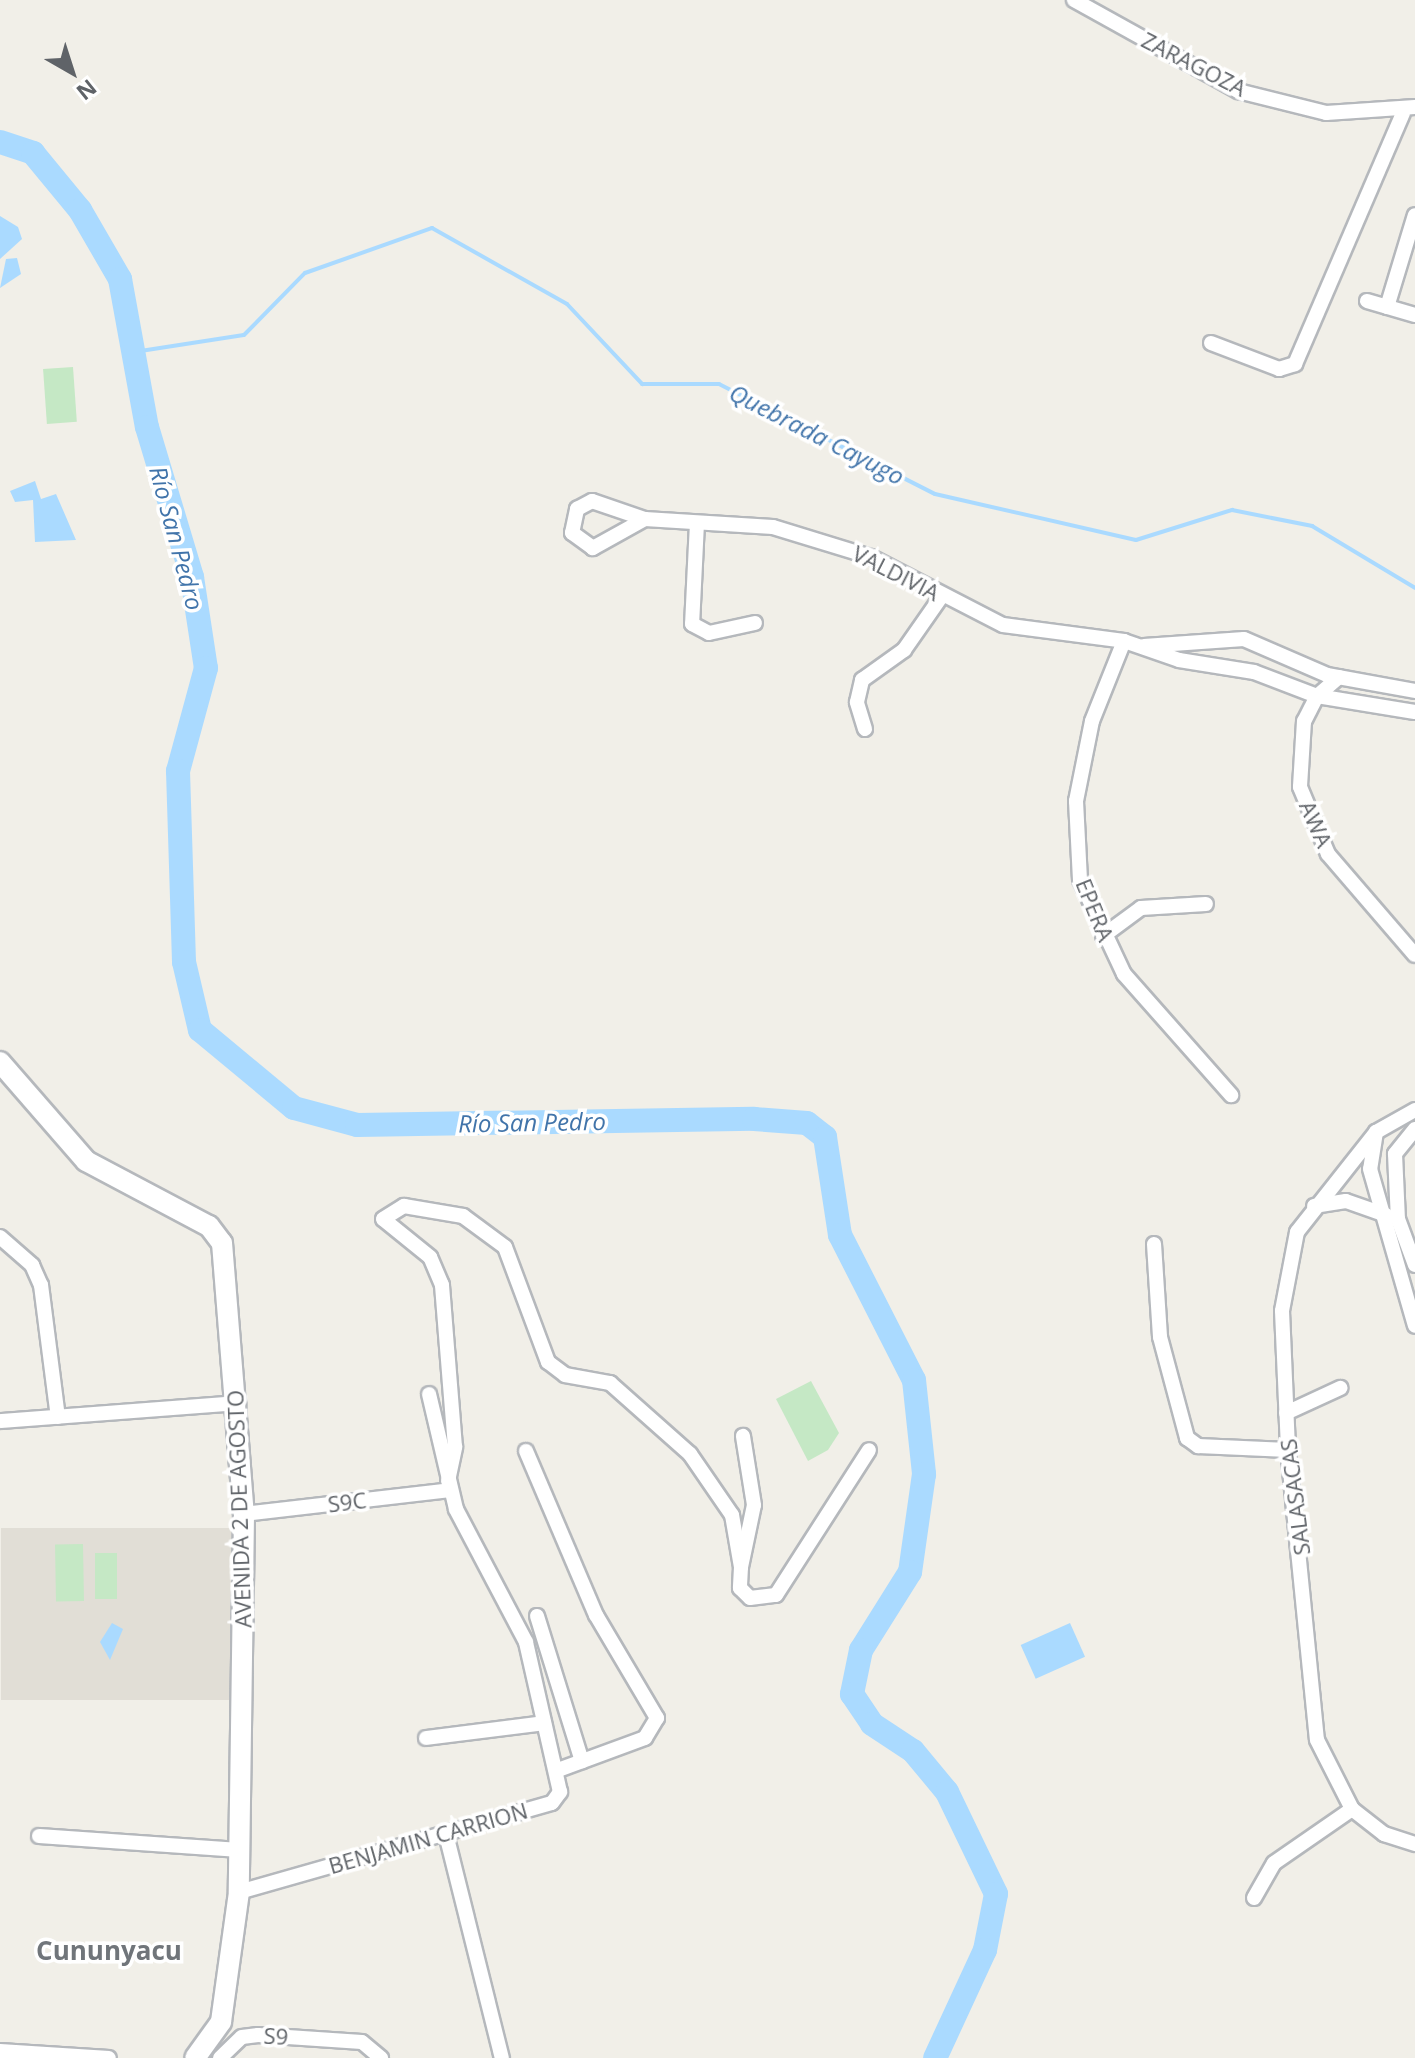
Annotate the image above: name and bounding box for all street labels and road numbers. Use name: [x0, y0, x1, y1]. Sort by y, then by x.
street label: ZARAGOZA: [1137, 26, 1251, 102]
street label: VALDIVIA: [848, 540, 944, 606]
street label: AWA: [1294, 797, 1338, 851]
street label: EPERA: [1071, 875, 1119, 945]
street label: AVENIDA 2 DE AGOSTO: [222, 1390, 256, 1628]
street label: SALASACAS: [1275, 1437, 1315, 1557]
street label: S9C: [326, 1487, 368, 1517]
street label: BENJAMIN CARRION: [325, 1797, 531, 1879]
street label: S9: [263, 2022, 289, 2050]

